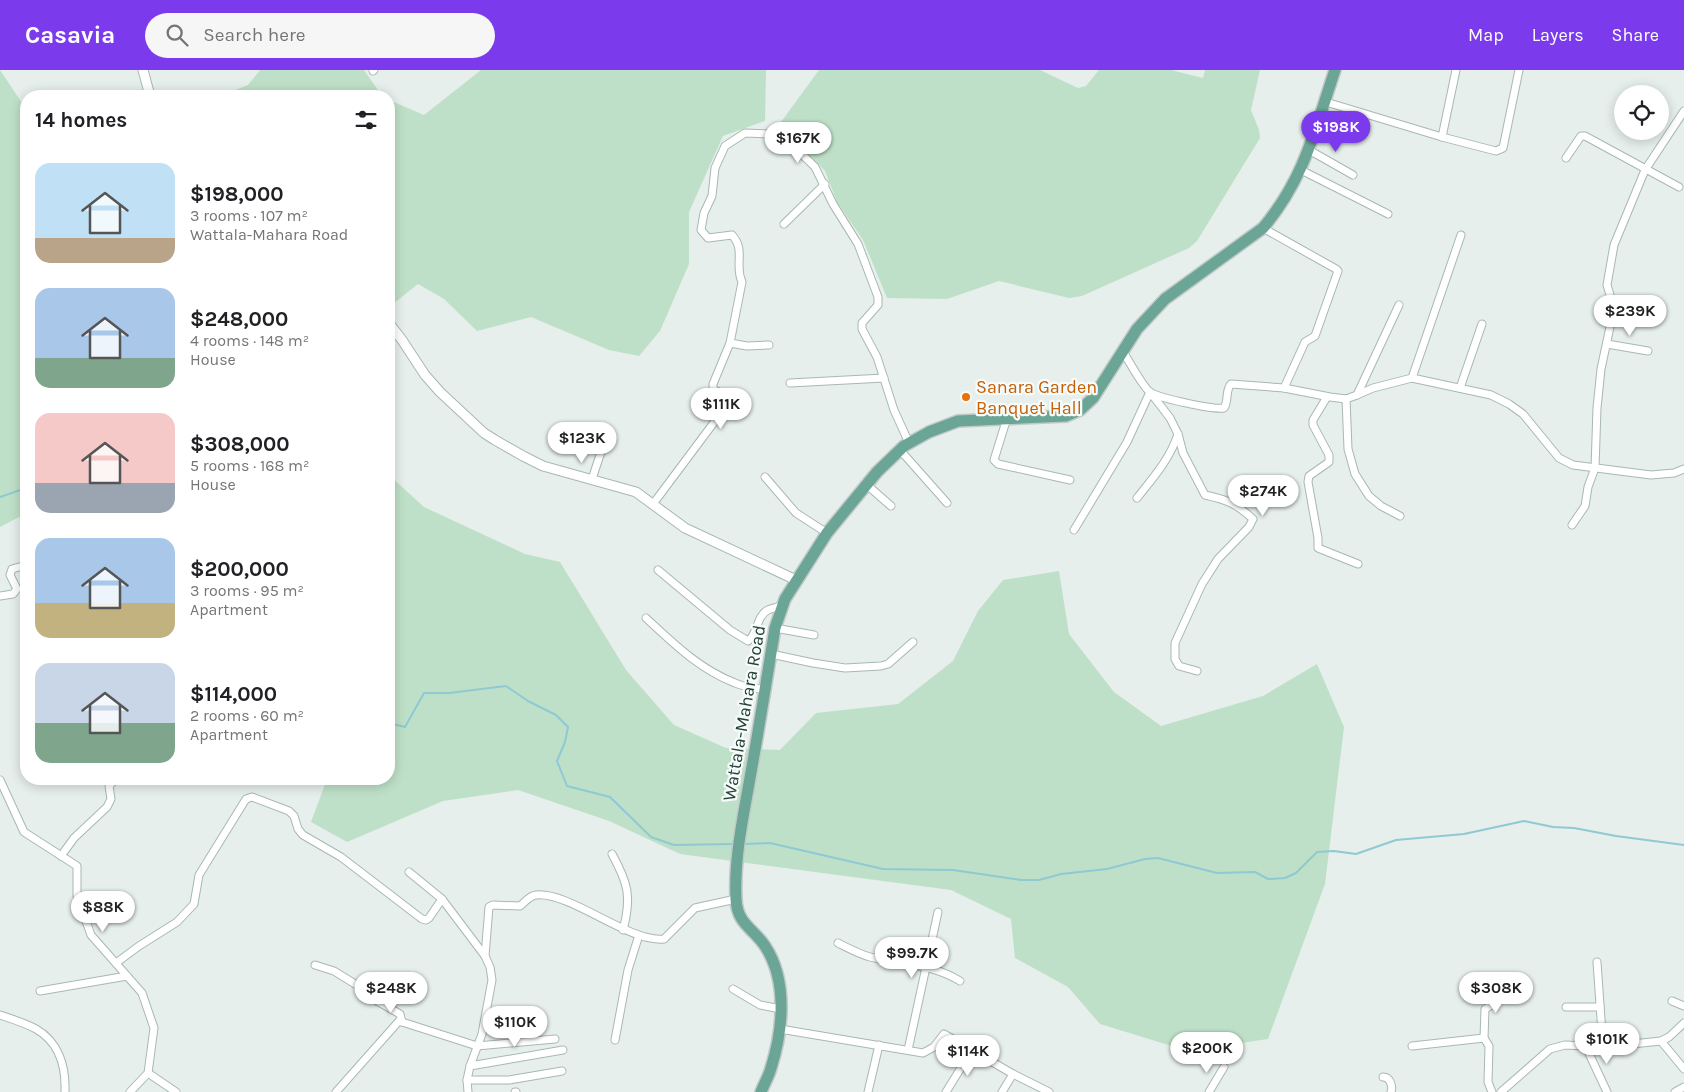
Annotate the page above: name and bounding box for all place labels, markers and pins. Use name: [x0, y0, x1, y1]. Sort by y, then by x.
pin: $198K: [1301, 111, 1371, 153]
pin: $167K: [763, 122, 833, 164]
pin: $239K: [1595, 294, 1665, 337]
place label: Sanara Garden Banquet Hall: [976, 376, 1097, 419]
pin: $111K: [686, 388, 756, 430]
marker: Sanara Garden Banquet Hall: [960, 391, 972, 403]
pin: $123K: [547, 422, 617, 464]
pin: $274K: [1228, 474, 1298, 517]
pin: $88K: [73, 890, 133, 933]
pin: $99.7K: [871, 936, 953, 979]
pin: $248K: [356, 972, 426, 1014]
pin: $308K: [1461, 972, 1531, 1014]
pin: $110K: [480, 1006, 550, 1048]
pin: $101K: [1572, 1022, 1642, 1065]
pin: $200K: [1172, 1032, 1242, 1074]
pin: $114K: [933, 1034, 1003, 1077]

